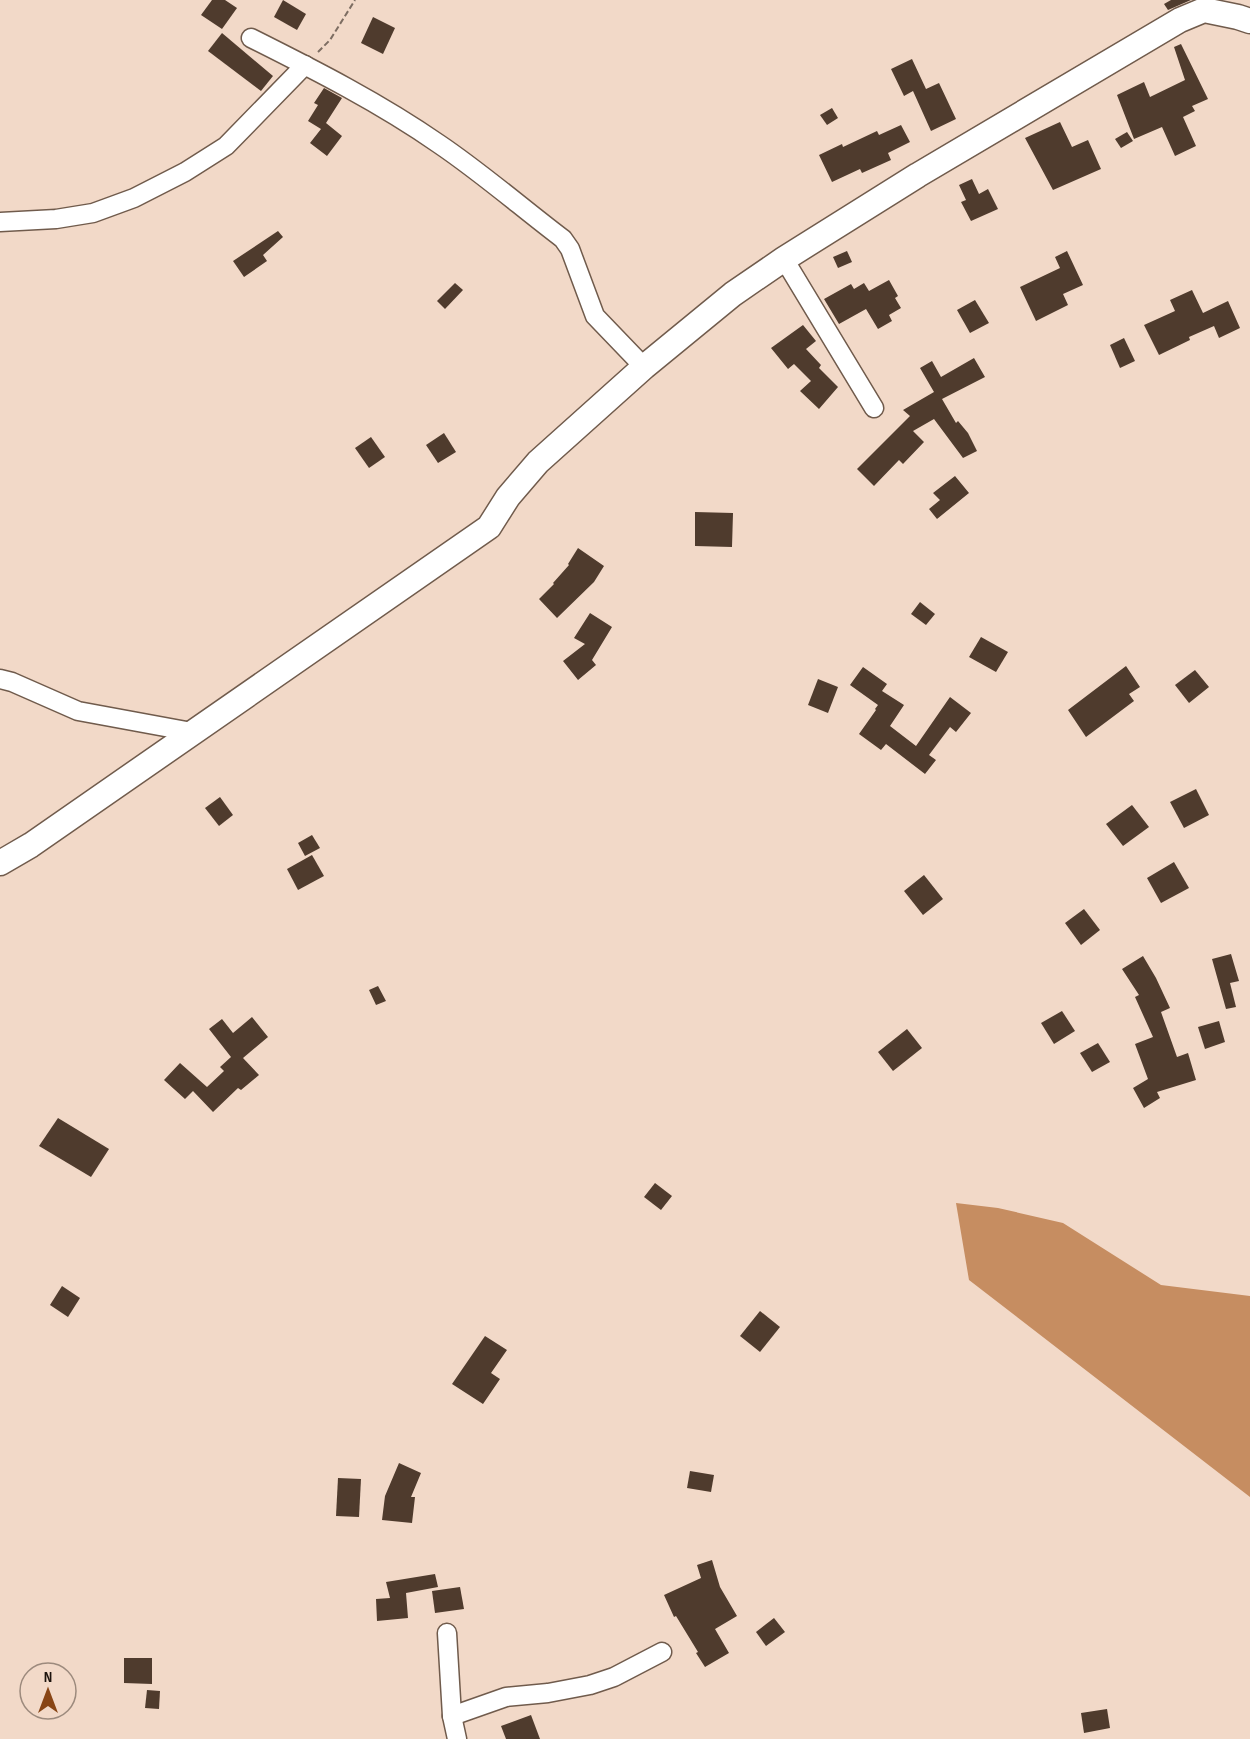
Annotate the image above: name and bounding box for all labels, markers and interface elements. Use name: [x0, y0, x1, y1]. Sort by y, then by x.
north arrow: [18, 1661, 78, 1721]
text: N: [44, 1668, 52, 1687]

